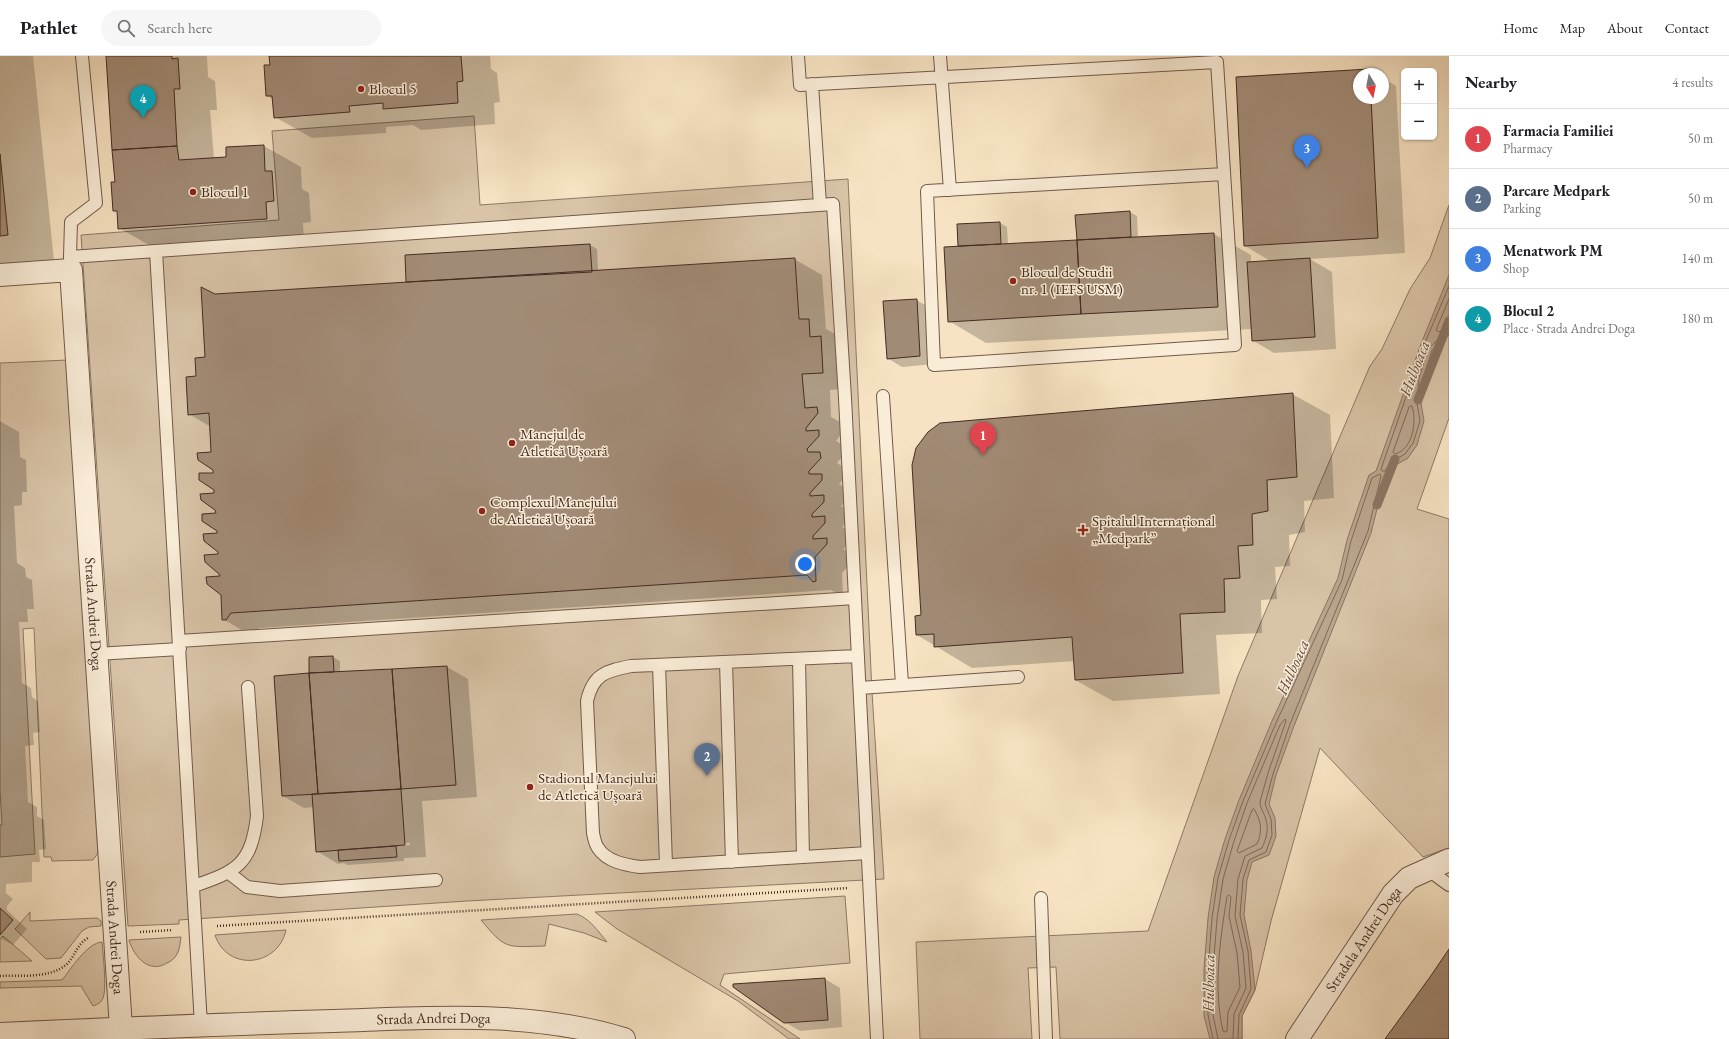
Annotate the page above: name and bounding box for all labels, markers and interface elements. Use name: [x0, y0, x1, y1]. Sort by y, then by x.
search box: [101, 10, 381, 46]
text: Pathlet: [20, 15, 77, 40]
icon: search: [115, 17, 137, 39]
text: Search here: [147, 18, 212, 37]
text: Home: [1503, 19, 1538, 37]
text: Map: [1560, 19, 1585, 37]
text: About: [1607, 19, 1643, 37]
text: Contact: [1665, 19, 1709, 37]
north arrow: [1353, 68, 1389, 104]
map controls: [1401, 68, 1437, 140]
button: +: [1401, 68, 1437, 104]
text: Nearby: [1465, 71, 1517, 93]
text: 4 results: [1672, 74, 1713, 91]
place label: Blocul 5: [369, 79, 417, 98]
marker: Blocul 5: [356, 84, 366, 94]
pin: 4: [130, 85, 156, 118]
button: −: [1401, 104, 1437, 140]
text: Farmacia Familiei: [1503, 121, 1613, 140]
text: 1: [1475, 130, 1481, 147]
text: 50 m: [1688, 130, 1713, 147]
pin: 3: [1294, 135, 1320, 168]
text: Pharmacy: [1503, 140, 1552, 157]
text: Parcare Medpark: [1503, 181, 1610, 200]
place label: Blocul 1: [201, 182, 249, 201]
marker: Blocul 1: [188, 187, 198, 197]
text: 2: [1475, 190, 1481, 207]
text: 50 m: [1688, 190, 1713, 207]
text: Parking: [1503, 200, 1541, 217]
text: Menatwork PM: [1503, 241, 1603, 260]
text: 3: [1475, 250, 1481, 267]
text: 140 m: [1682, 250, 1713, 267]
text: Shop: [1503, 260, 1529, 277]
place label: Blocul de Studii nr. 1 (IEFS USM): [1021, 262, 1123, 298]
marker: Blocul de Studii nr. 1 (IEFS USM): [1008, 276, 1018, 286]
text: Blocul 2: [1503, 301, 1554, 320]
text: 4: [1475, 310, 1481, 327]
text: 180 m: [1682, 310, 1713, 327]
text: Place · Strada Andrei Doga: [1503, 320, 1635, 337]
water label: Hulboaca: [1394, 337, 1435, 400]
pin: 1: [970, 422, 996, 455]
place label: Manejul de Atletică Ușoară: [519, 424, 608, 460]
marker: Manejul de Atletică Ușoară: [507, 438, 517, 448]
place label: Complexul Manejului de Atletică Ușoară: [490, 492, 617, 528]
marker: Complexul Manejului de Atletică Ușoară: [477, 506, 487, 516]
place label: Spitalul Internațional „Medpark”: [1092, 511, 1215, 547]
marker: Spitalul Internațional „Medpark”: [1077, 524, 1089, 536]
your location: [795, 554, 815, 574]
street label: Strada Andrei Doga: [81, 556, 107, 672]
water label: Hulboaca: [1271, 636, 1314, 699]
pin: 2: [694, 743, 720, 776]
place label: Stadionul Manejului de Atletică Ușoară: [538, 768, 657, 804]
marker: Stadionul Manejului de Atletică Ușoară: [525, 782, 535, 792]
street label: Strada Andrei Doga: [102, 880, 129, 995]
street label: Stradela Andrei Doga: [1321, 881, 1405, 995]
water label: Hulboaca: [1197, 954, 1220, 1013]
street label: Strada Andrei Doga: [376, 1008, 491, 1028]

